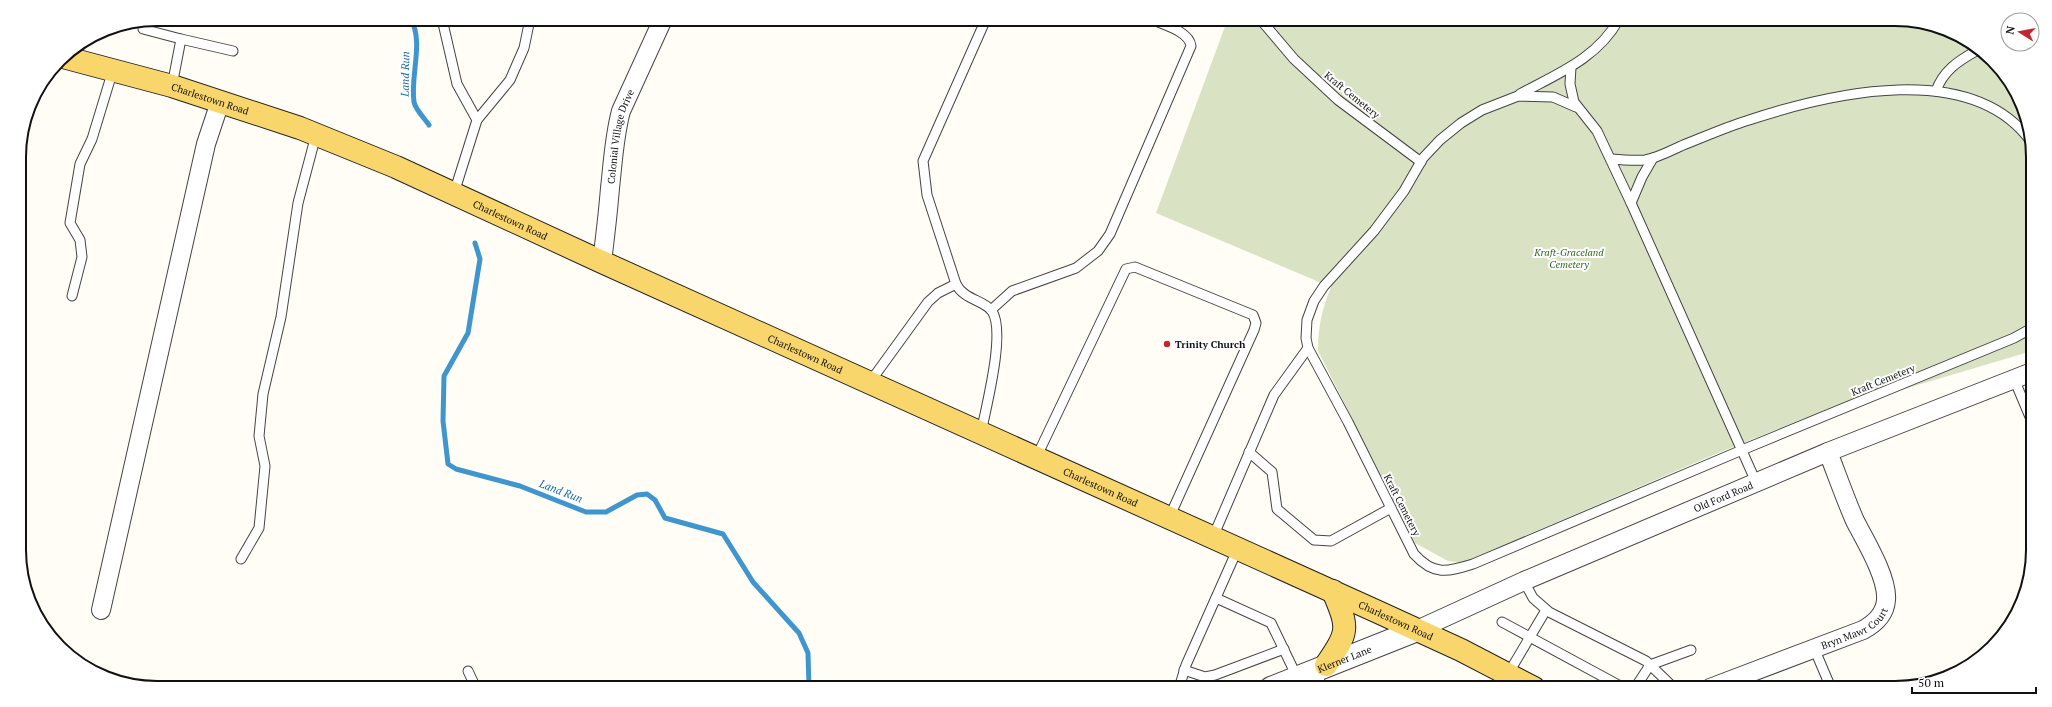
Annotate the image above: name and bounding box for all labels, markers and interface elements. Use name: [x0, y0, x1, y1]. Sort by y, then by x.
north arrow: [2000, 12, 2040, 52]
text: N: [2003, 24, 2018, 36]
water label: Land Run: [398, 51, 412, 98]
street label: Kraft Cemetery: [1322, 69, 1383, 122]
street label: Charlestown Road: [170, 80, 251, 117]
street label: Colonial Village Drive: [604, 87, 637, 185]
street label: Charlestown Road: [471, 197, 550, 243]
park label: Kraft-Graceland Cemetery: [1533, 246, 1604, 271]
street label: Charlestown Road: [766, 331, 845, 376]
place label: Trinity Church: [1175, 338, 1246, 351]
marker: Trinity Church: [1162, 339, 1172, 349]
street label: Kraft Cemetery: [1849, 361, 1918, 399]
street label: Charlestown Road: [1061, 464, 1141, 510]
street label: Kraft Cemetery: [1381, 472, 1424, 539]
water label: Land Run: [536, 476, 585, 506]
street label: Old Ford Road: [1691, 478, 1755, 515]
street label: Charlestown Road: [1357, 598, 1436, 643]
street label: Bryn Mawr Court: [1819, 605, 1891, 652]
street label: Klerner Lane: [1315, 642, 1373, 675]
scale bar: [1912, 669, 2036, 695]
text: 50 m: [1918, 675, 1945, 690]

